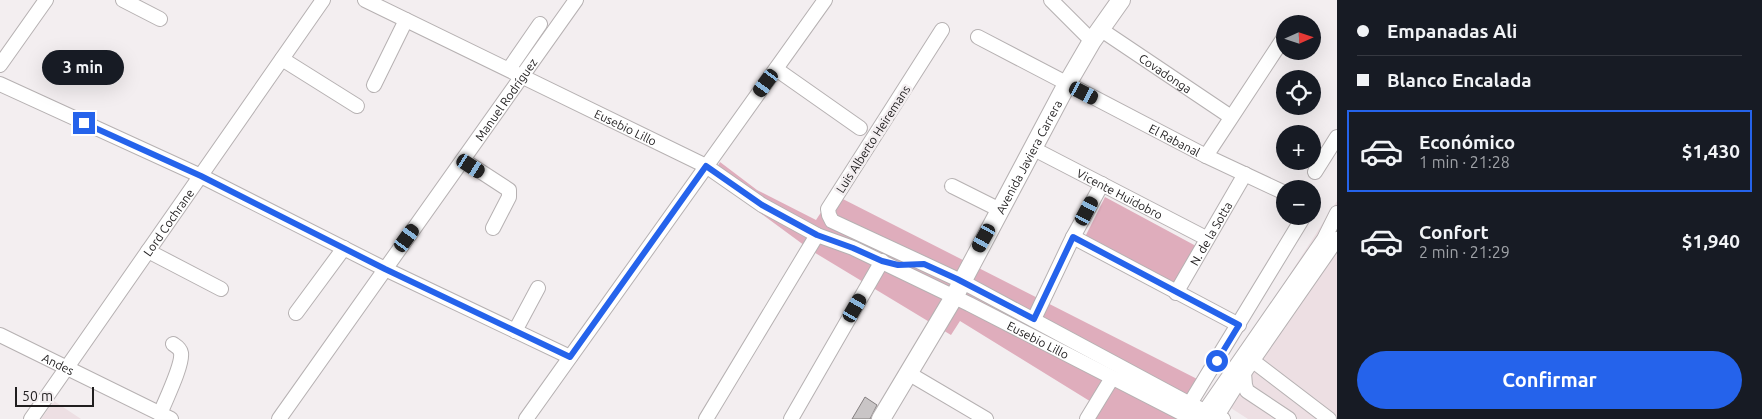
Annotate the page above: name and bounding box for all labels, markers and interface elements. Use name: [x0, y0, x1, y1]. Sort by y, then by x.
north arrow: [1276, 15, 1321, 60]
map controls: [1276, 15, 1321, 225]
text: Empanadas Ali: [1387, 20, 1517, 42]
callout: 3 min: [43, 51, 125, 86]
street label: Covadonga: [1137, 51, 1194, 95]
street label: Manuel Rodríguez: [472, 55, 540, 143]
text: 3 min: [63, 58, 103, 76]
car: [751, 66, 780, 100]
text: Blanco Encalada: [1387, 69, 1532, 91]
button: locate: [1276, 70, 1321, 115]
car: [1067, 80, 1100, 106]
street label: Luis Alberto Heiremans: [833, 83, 913, 195]
street label: Avenida Javiera Carrera: [993, 98, 1064, 216]
street label: Eusebio Lillo: [593, 106, 659, 148]
route end: [73, 112, 95, 134]
street label: El Rabanal: [1147, 121, 1202, 158]
button: +: [1276, 125, 1321, 170]
icon: car: [1359, 129, 1404, 174]
text: Económico: [1419, 131, 1515, 153]
text: $1,430: [1682, 140, 1740, 162]
car: [454, 152, 487, 180]
text: 1 min · 21:28: [1419, 153, 1510, 171]
street label: Vicente Huidobro: [1075, 166, 1165, 221]
button: −: [1276, 180, 1321, 225]
street label: Lord Cochrane: [140, 186, 196, 258]
car: [1073, 194, 1100, 228]
street label: N. de la Sotta: [1187, 199, 1234, 268]
icon: car: [1359, 219, 1404, 264]
car: [392, 221, 421, 255]
car: [970, 221, 997, 255]
text: Confort: [1419, 221, 1489, 243]
text: $1,940: [1682, 230, 1740, 252]
text: 2 min · 21:29: [1419, 243, 1510, 261]
car: [841, 291, 868, 325]
street label: Eusebio Lillo: [1005, 318, 1071, 361]
street label: Andes: [40, 350, 76, 377]
route start: [1206, 350, 1228, 372]
button: Confirmar: [1357, 351, 1742, 409]
scale bar: [15, 384, 94, 407]
text: 50 m: [22, 388, 53, 404]

